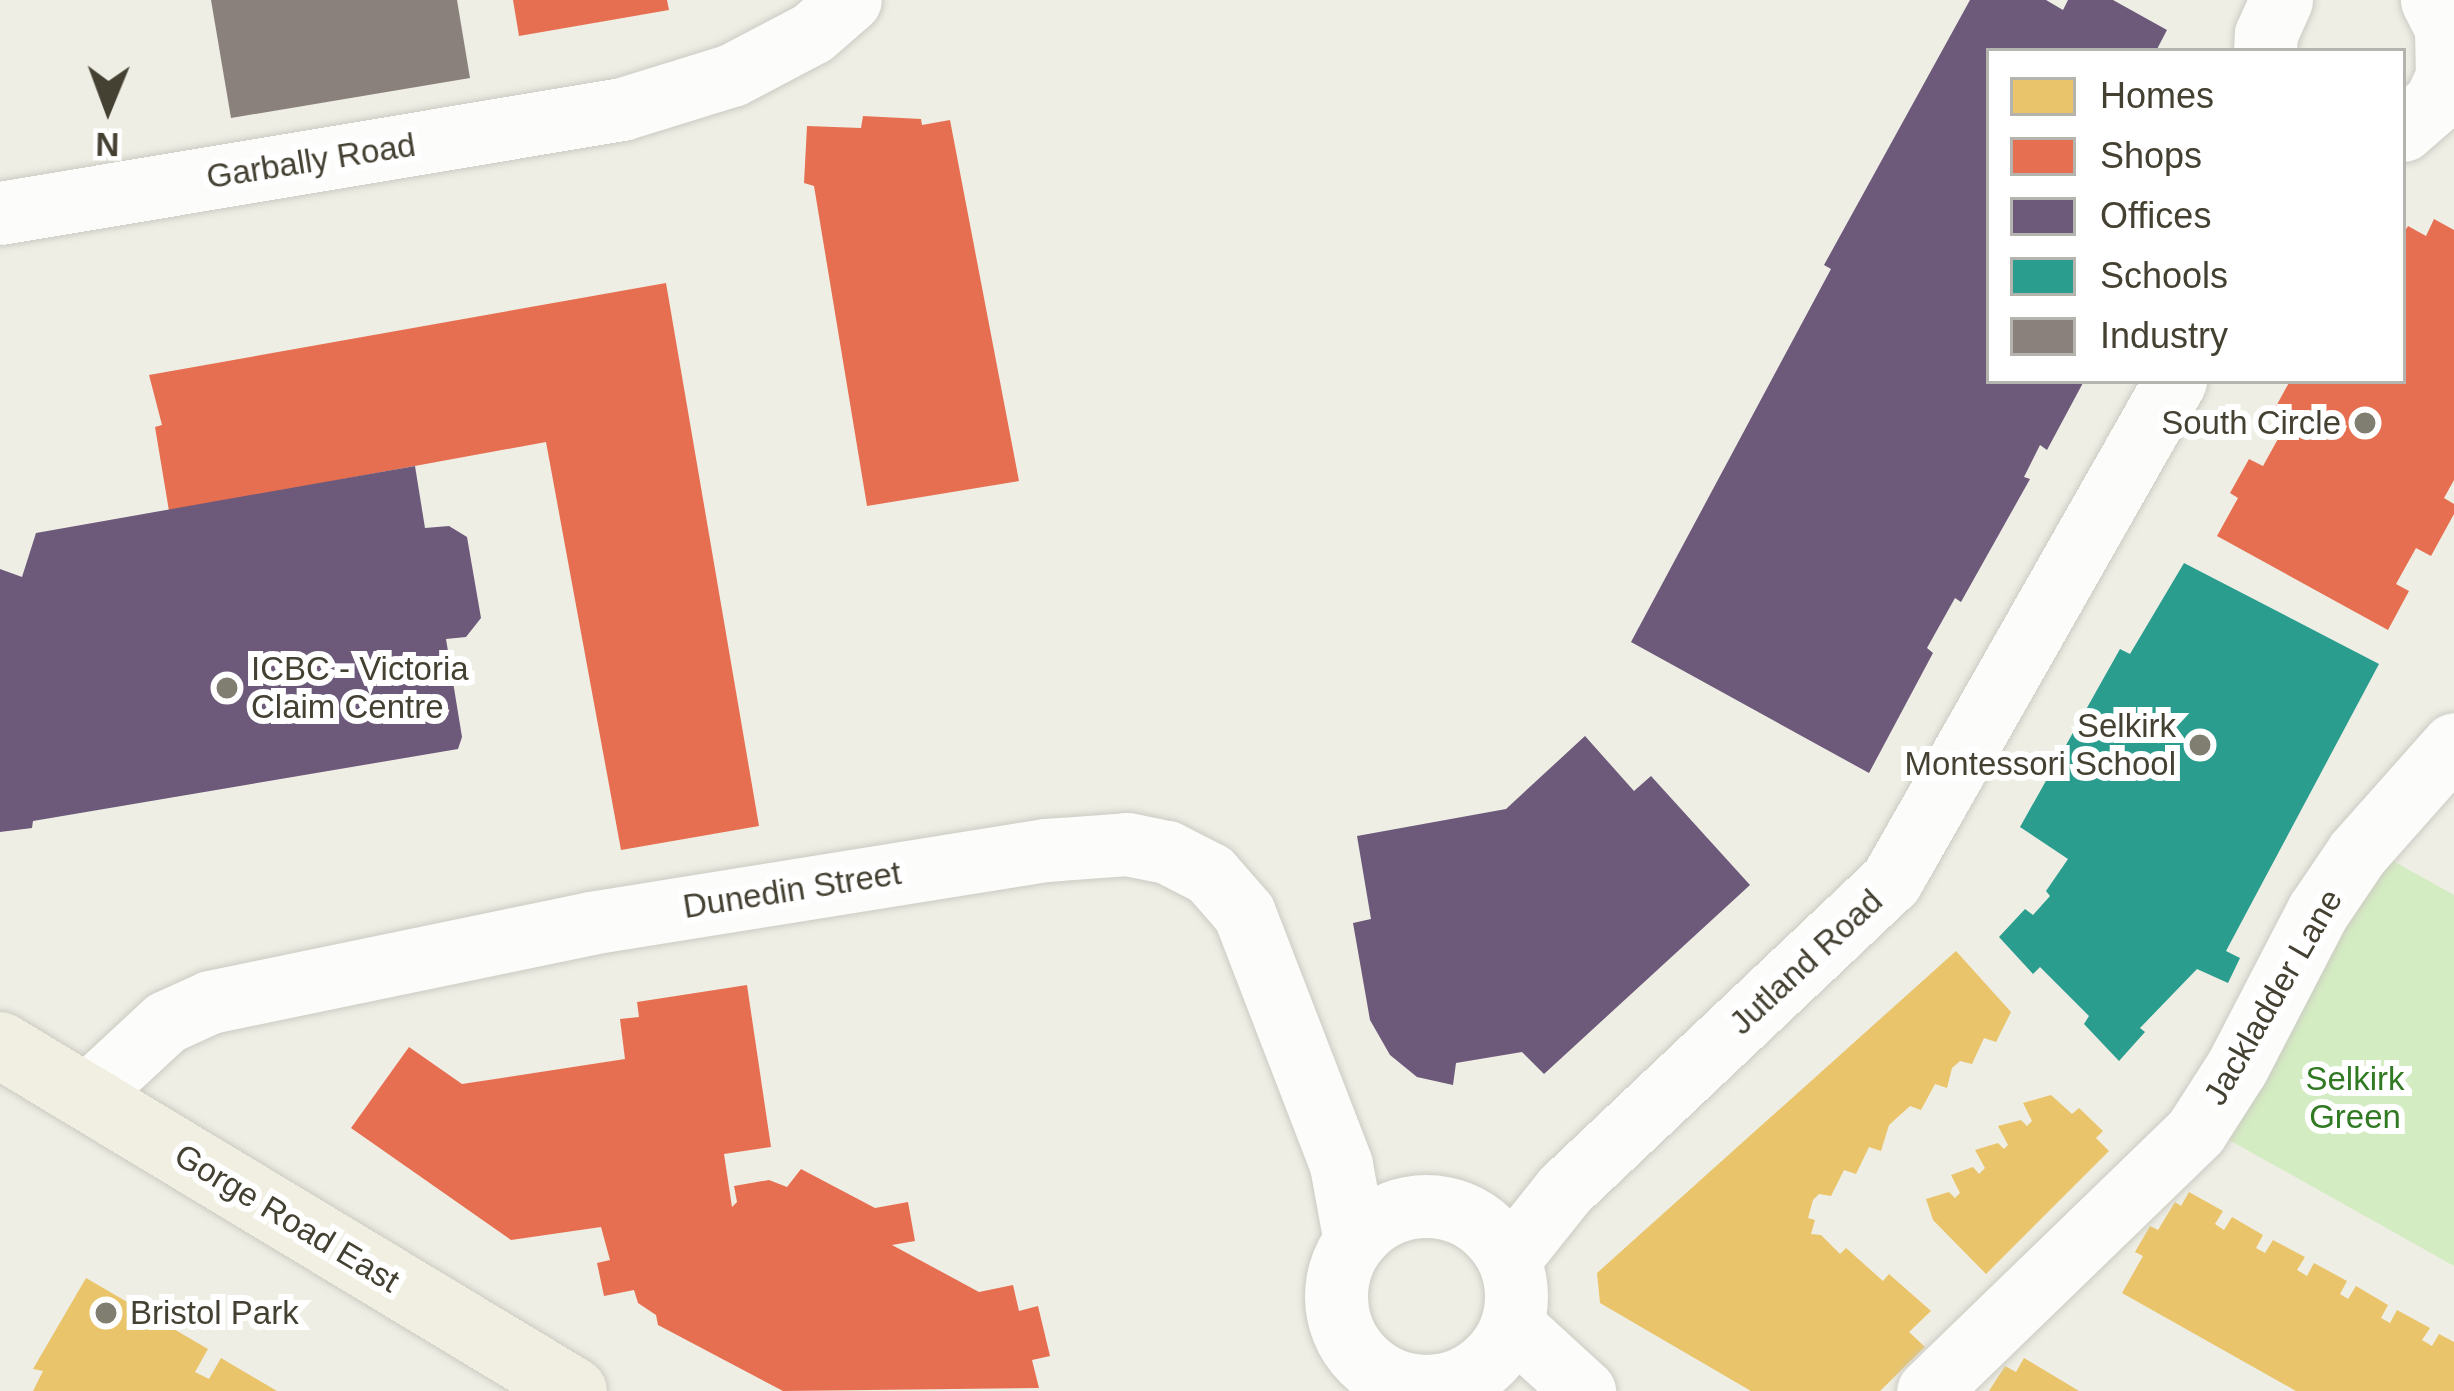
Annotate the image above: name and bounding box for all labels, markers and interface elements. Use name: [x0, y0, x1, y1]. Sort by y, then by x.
north arrow: [48, 48, 168, 168]
legend: [1986, 48, 2406, 384]
text: Homes: [2100, 75, 2214, 116]
street label: Garbally Road: [204, 125, 418, 197]
text: N: [95, 126, 120, 163]
text: Shops: [2100, 135, 2202, 176]
text: Offices: [2100, 195, 2211, 236]
text: Schools: [2100, 255, 2228, 296]
text: Industry: [2100, 315, 2228, 356]
place label: South Circle: [2161, 403, 2341, 443]
marker: South Circle: [2352, 410, 2378, 436]
place label: ICBC - Victoria Claim Centre: [251, 649, 469, 727]
marker: ICBC - Victoria Claim Centre: [214, 675, 240, 701]
place label: Selkirk Montessori School: [1905, 706, 2176, 784]
marker: Selkirk Montessori School: [2187, 732, 2213, 758]
street label: Dunedin Street: [680, 853, 904, 927]
street label: Jutland Road: [1721, 881, 1891, 1043]
street label: Jackladder Lane: [2195, 882, 2351, 1112]
park label: Selkirk Green: [2305, 1059, 2405, 1137]
street label: Gorge Road East: [168, 1135, 406, 1301]
place label: Bristol Park: [130, 1293, 299, 1333]
marker: Bristol Park: [93, 1300, 119, 1326]

